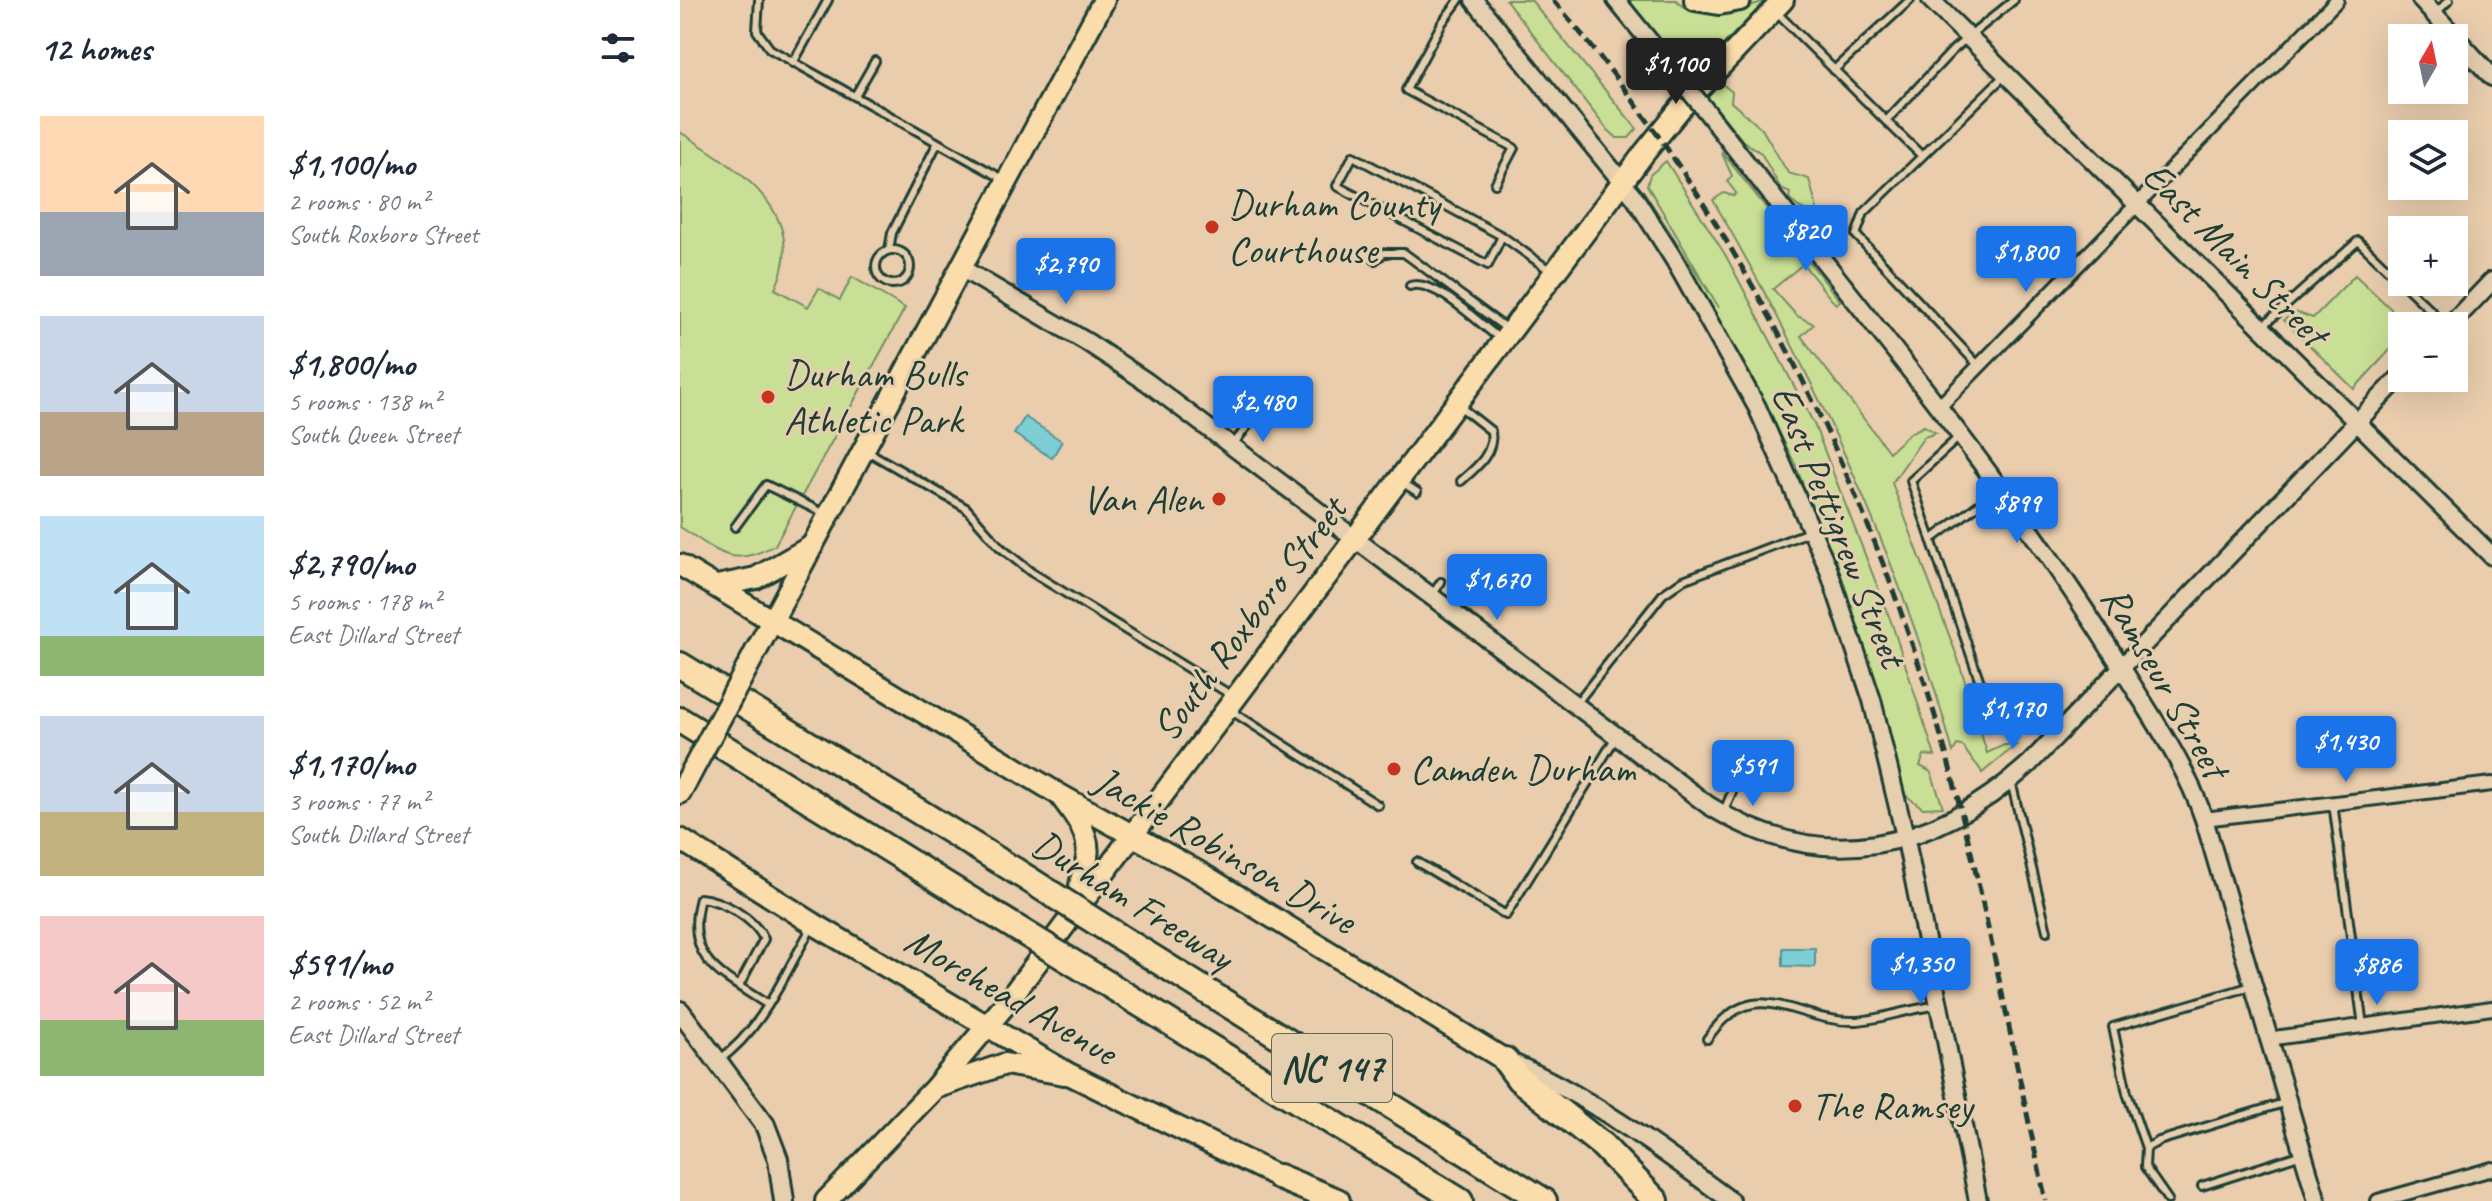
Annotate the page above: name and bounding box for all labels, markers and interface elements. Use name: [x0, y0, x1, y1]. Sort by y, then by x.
north arrow: [2388, 24, 2468, 104]
map controls: [2388, 24, 2468, 392]
icon: filters: [596, 26, 640, 70]
text: 12 homes: [40, 27, 151, 70]
pin: $1,100: [1611, 38, 1741, 106]
text: $1,100: [1644, 47, 1708, 80]
button: layers: [2388, 120, 2468, 200]
text: $1,100/mo: [288, 142, 415, 185]
icon: home: [104, 148, 200, 244]
street label: East Main Street: [2132, 151, 2342, 361]
place label: Durham County Courthouse: [1228, 179, 1443, 275]
text: 2 rooms · 80 m²: [288, 185, 429, 218]
pin: $820: [1759, 205, 1853, 273]
text: $820: [1783, 214, 1829, 247]
button: +: [2388, 216, 2468, 296]
text: South Roxboro Street: [288, 218, 478, 251]
marker: Durham County Courthouse: [1203, 218, 1221, 236]
pin: $1,800: [1961, 226, 2091, 294]
text: $1,800: [1994, 235, 2058, 268]
pin: $2,790: [1001, 238, 1131, 306]
text: $2,790: [1034, 247, 1098, 280]
button: −: [2388, 312, 2468, 392]
text: $1,800/mo: [288, 342, 415, 385]
icon: home: [104, 348, 200, 444]
place label: Durham Bulls Athletic Park: [784, 349, 969, 445]
pin: $2,480: [1198, 376, 1328, 444]
street label: East Pettigrew Street: [1760, 378, 1920, 677]
text: 5 rooms · 138 m²: [288, 385, 440, 418]
text: $2,480: [1231, 385, 1295, 418]
marker: Durham Bulls Athletic Park: [759, 388, 777, 406]
text: South Queen Street: [288, 418, 459, 451]
place label: Van Alen: [1082, 474, 1205, 524]
pin: $899: [1970, 477, 2064, 545]
street label: South Roxboro Street: [1141, 484, 1359, 751]
text: $899: [1994, 486, 2040, 519]
marker: Van Alen: [1210, 490, 1228, 508]
text: $2,790/mo: [288, 542, 414, 585]
icon: home: [104, 548, 200, 644]
pin: $1,670: [1432, 554, 1562, 622]
text: $1,670: [1465, 563, 1529, 596]
street label: Ramseur Street: [2090, 577, 2243, 792]
text: 5 rooms · 178 m²: [288, 585, 440, 618]
text: East Dillard Street: [288, 618, 459, 651]
pin: $1,170: [1948, 683, 2078, 751]
text: $1,170: [1981, 692, 2045, 725]
pin: $1,430: [2281, 716, 2411, 784]
text: $1,430: [2314, 725, 2378, 758]
pin: $591: [1706, 740, 1800, 808]
text: $1,170/mo: [288, 742, 415, 785]
place label: Camden Durham: [1410, 744, 1637, 794]
icon: home: [104, 748, 200, 844]
text: $591: [1730, 749, 1776, 782]
street label: Jackie Robinson Drive: [1084, 754, 1367, 947]
marker: Camden Durham: [1385, 760, 1403, 778]
text: 3 rooms · 77 m²: [288, 785, 429, 818]
text: South Dillard Street: [288, 818, 468, 851]
street label: Durham Freeway: [1023, 819, 1245, 983]
street label: Morehead Avenue: [896, 915, 1128, 1078]
pin: $1,350: [1856, 938, 1986, 1006]
pin: $886: [2330, 939, 2424, 1007]
text: $591/mo: [288, 942, 392, 985]
text: $1,350: [1889, 947, 1953, 980]
icon: home: [104, 948, 200, 1044]
text: $886: [2353, 948, 2401, 981]
text: 2 rooms · 52 m²: [288, 985, 429, 1018]
text: East Dillard Street: [288, 1018, 459, 1051]
road number: NC 147: [1272, 1034, 1392, 1102]
place label: The Ramsey: [1811, 1081, 1975, 1131]
marker: The Ramsey: [1786, 1097, 1804, 1115]

